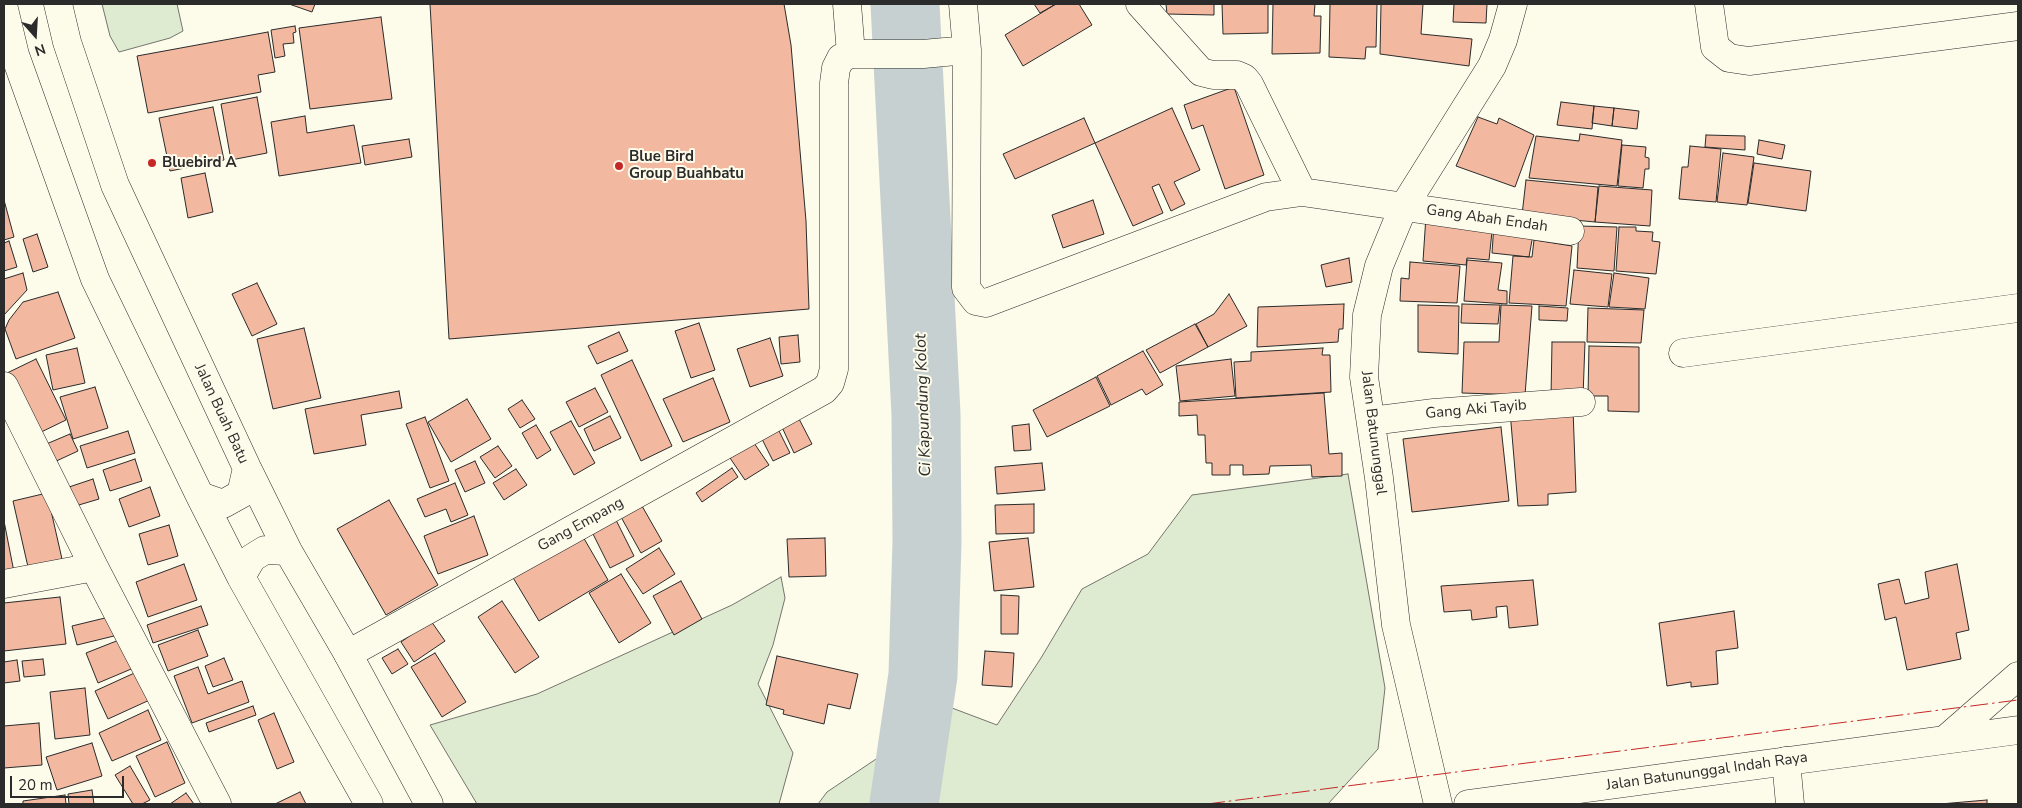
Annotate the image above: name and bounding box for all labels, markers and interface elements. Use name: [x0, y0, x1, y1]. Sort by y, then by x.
north arrow: [10, 10, 60, 60]
text: N: [32, 39, 48, 60]
place label: Blue Bird Group Buahbatu: [629, 148, 744, 183]
place label: Bluebird A: [162, 154, 237, 172]
marker: Bluebird A: [146, 157, 158, 169]
marker: Blue Bird Group Buahbatu: [613, 160, 625, 172]
street label: Gang Abah Endah: [1425, 202, 1549, 236]
water label: Ci Kapundung Kolot: [912, 333, 936, 477]
street label: Jalan Buah Batu: [190, 361, 252, 467]
street label: Jalan Batununggal: [1356, 370, 1390, 496]
street label: Gang Aki Tayib: [1425, 397, 1527, 423]
street label: Gang Empang: [535, 494, 627, 556]
street label: Jalan Batununggal Indah Raya: [1605, 749, 1809, 795]
scale bar: [12, 766, 126, 798]
text: 20 m: [18, 775, 53, 795]

